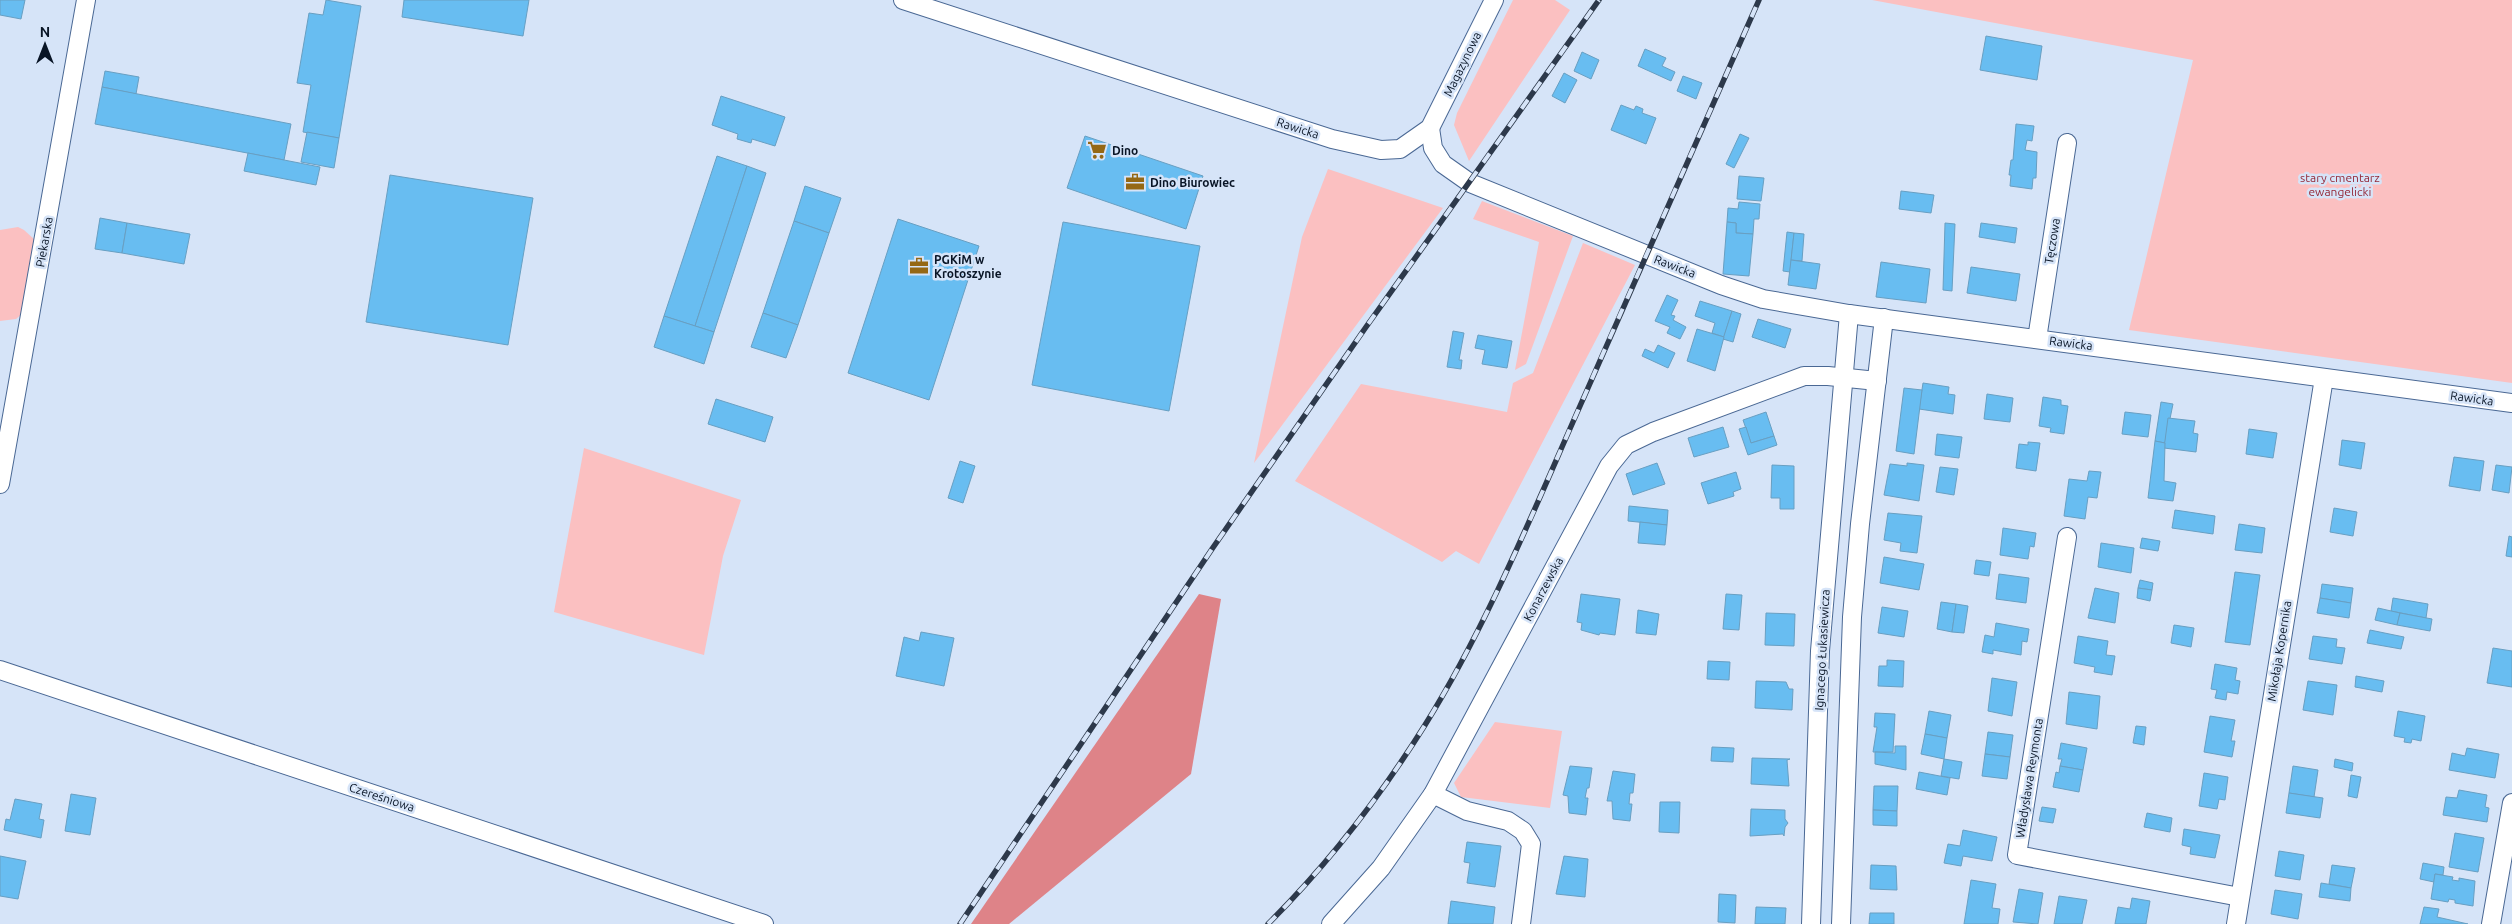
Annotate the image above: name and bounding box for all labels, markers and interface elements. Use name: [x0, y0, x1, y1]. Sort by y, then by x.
north arrow: [20, 20, 70, 70]
text: N: [40, 24, 50, 40]
street label: Magazynowa: [1441, 30, 1483, 98]
street label: Rawicka: [1275, 115, 1321, 141]
supermarket icon: Dino: [1086, 139, 1108, 161]
place label: Dino: [1112, 144, 1138, 157]
office icon: Dino Biurowiec: [1124, 171, 1146, 193]
park label: stary cmentarz ewangelicki: [2300, 171, 2380, 198]
place label: Dino Biurowiec: [1150, 176, 1235, 189]
street label: Piekarska: [33, 216, 55, 268]
street label: Tęczowa: [2042, 217, 2062, 265]
street label: Rawicka: [1652, 252, 1698, 280]
place label: PGKiM w Krotoszynie: [934, 253, 1002, 280]
office icon: PGKiM w Krotoszynie: [908, 255, 930, 277]
street label: Rawicka: [2049, 334, 2093, 352]
street label: Rawicka: [2449, 389, 2495, 407]
street label: Konarzewska: [1521, 555, 1565, 623]
street label: Ignacego Łukasiewicza: [1812, 589, 1832, 711]
street label: Mikołaja Kopernika: [2265, 600, 2293, 702]
street label: Władysława Reymonta: [2013, 717, 2045, 839]
street label: Czereśniowa: [348, 780, 416, 814]

